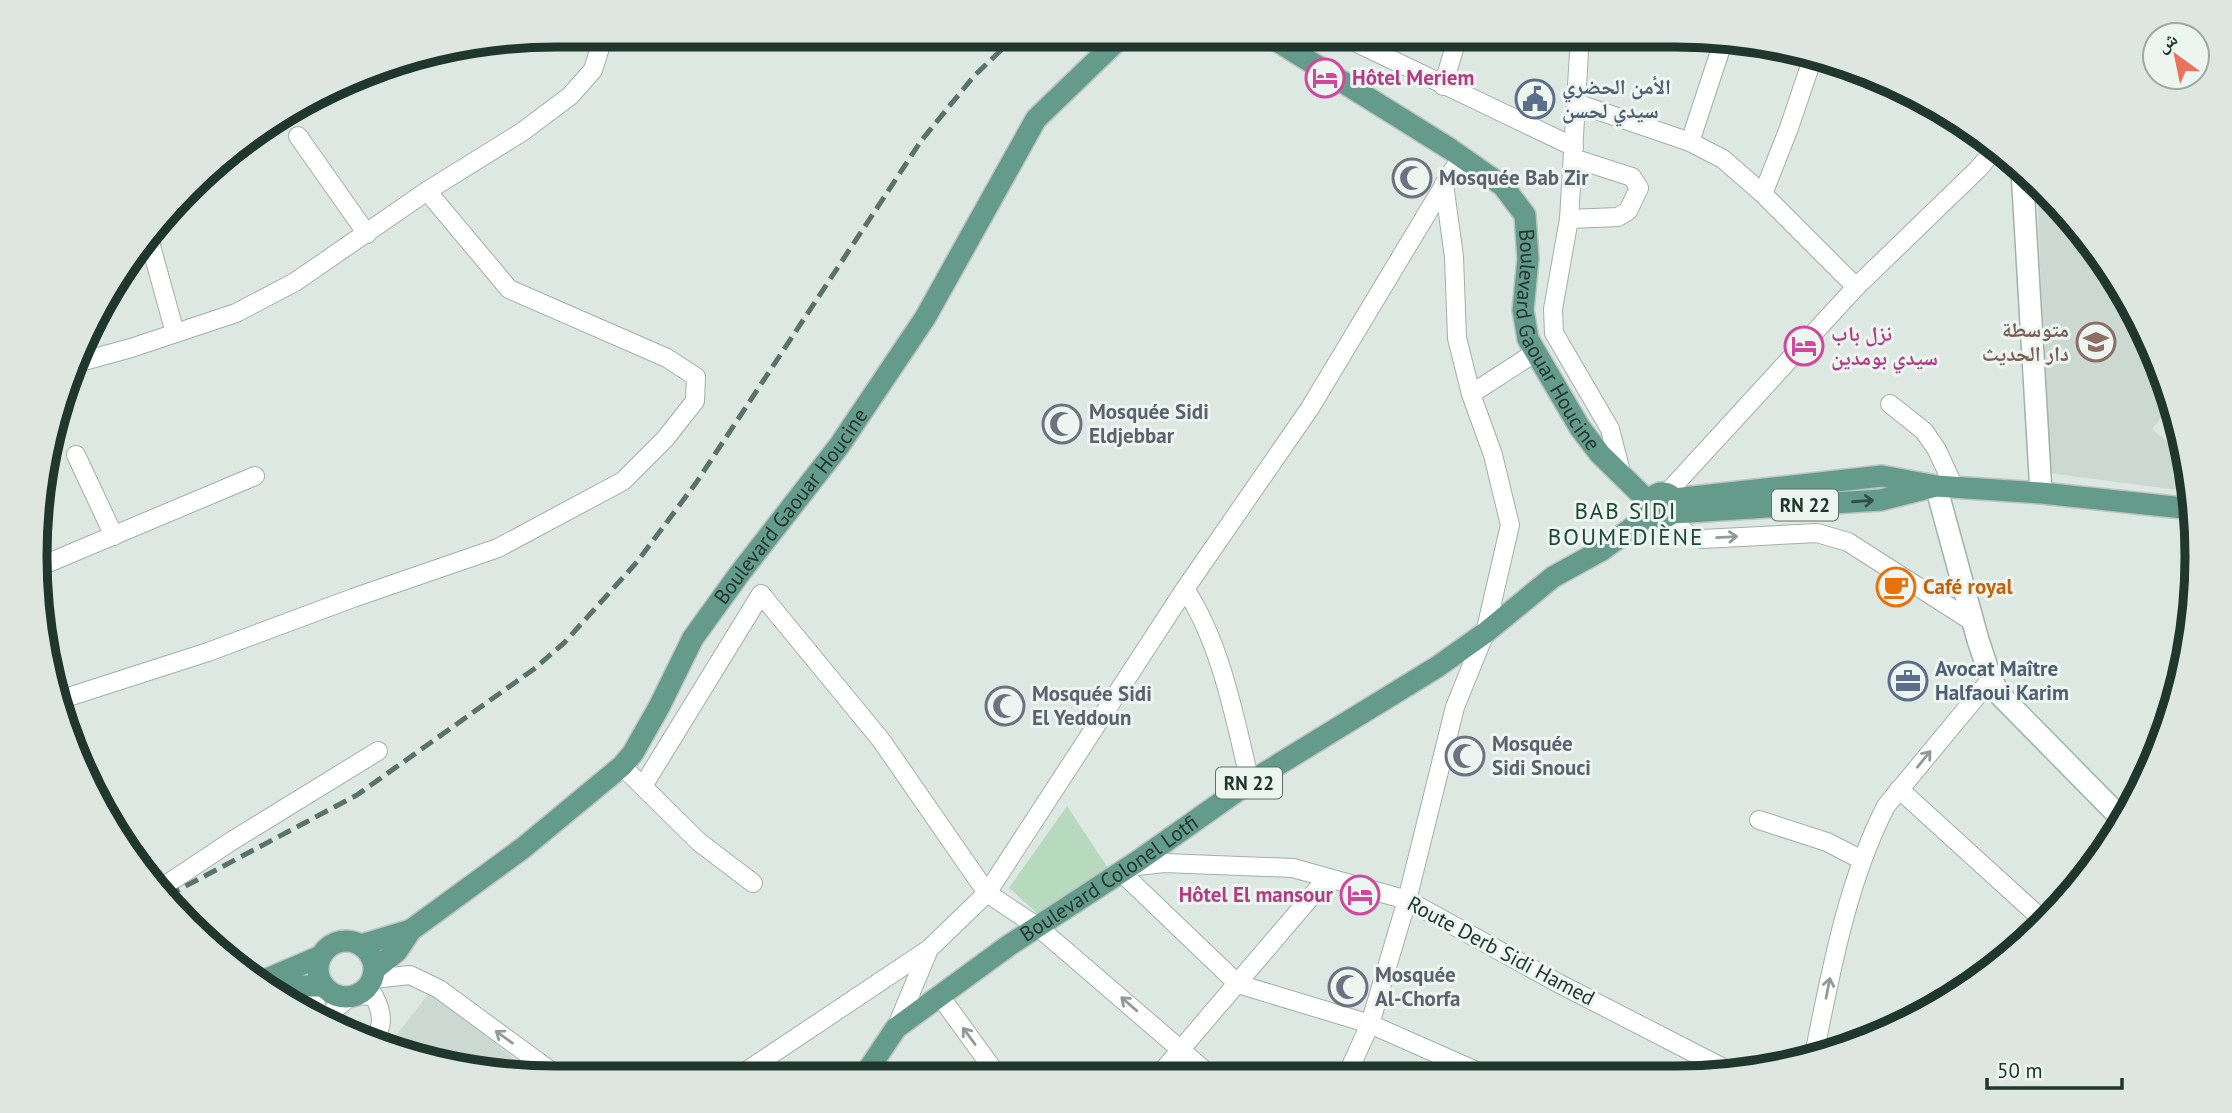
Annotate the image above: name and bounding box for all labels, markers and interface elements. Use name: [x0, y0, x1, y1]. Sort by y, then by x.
north arrow: [2141, 21, 2211, 91]
text: ش: [2152, 26, 2182, 57]
hotel icon: Hôtel Meriem: [1304, 57, 1346, 99]
place label: Hôtel Meriem: [1352, 64, 1474, 91]
place label: الأمن الحضري سيدي لحسن: [1562, 73, 1671, 127]
public building icon: الأمن الحضري سيدي لحسن: [1514, 78, 1556, 120]
mosque icon: Mosquée Bab Zir: [1391, 157, 1433, 199]
place label: Mosquée Bab Zir: [1439, 164, 1589, 191]
street label: Boulevard Gaouar Houcine: [1510, 228, 1606, 456]
place label: متوسطة دار الحديث: [1982, 316, 2069, 367]
place label: نزل باب سيدي بومدين: [1831, 320, 1938, 374]
school or university icon: متوسطة دار الحديث: [2075, 321, 2117, 363]
hotel icon: نزل باب سيدي بومدين: [1783, 325, 1825, 367]
place label: Mosquée Sidi Eldjebbar: [1089, 398, 1209, 449]
street label: Boulevard Gaouar Houcine: [708, 403, 873, 609]
mosque icon: Mosquée Sidi Eldjebbar: [1041, 403, 1083, 445]
road number: RN 22: [1772, 490, 1838, 520]
one-way arrow: [1852, 494, 1874, 507]
district label: BAB SIDI BOUMEDIÈNE: [1548, 496, 1704, 551]
one-way arrow: [1715, 531, 1738, 544]
cafe icon: Café royal: [1875, 566, 1917, 608]
place label: Café royal: [1923, 573, 2013, 600]
place label: Avocat Maître Halfaoui Karim: [1935, 655, 2069, 706]
office icon: Avocat Maître Halfaoui Karim: [1887, 660, 1929, 702]
place label: Mosquée Sidi El Yeddoun: [1032, 680, 1152, 731]
mosque icon: Mosquée Sidi El Yeddoun: [984, 685, 1026, 727]
place label: Mosquée Sidi Snouci: [1492, 730, 1591, 781]
mosque icon: Mosquée Sidi Snouci: [1444, 735, 1486, 777]
one-way arrow: [1916, 750, 1932, 768]
road number: RN 22: [1216, 768, 1282, 798]
street label: Boulevard Colonel Lotfi: [1015, 809, 1203, 948]
hotel icon: Hôtel El mansour: [1339, 874, 1381, 916]
place label: Hôtel El mansour: [1179, 881, 1334, 908]
street label: Route Derb Sidi Hamed: [1403, 890, 1600, 1011]
place label: Mosquée Al-Chorfa: [1375, 961, 1460, 1012]
mosque icon: Mosquée Al-Chorfa: [1327, 966, 1369, 1008]
one-way arrow: [1821, 977, 1835, 1000]
one-way arrow: [1120, 996, 1138, 1012]
one-way arrow: [962, 1027, 976, 1046]
one-way arrow: [495, 1029, 514, 1044]
scale bar: [1987, 1046, 2122, 1090]
text: 50 m: [1997, 1057, 2043, 1084]

